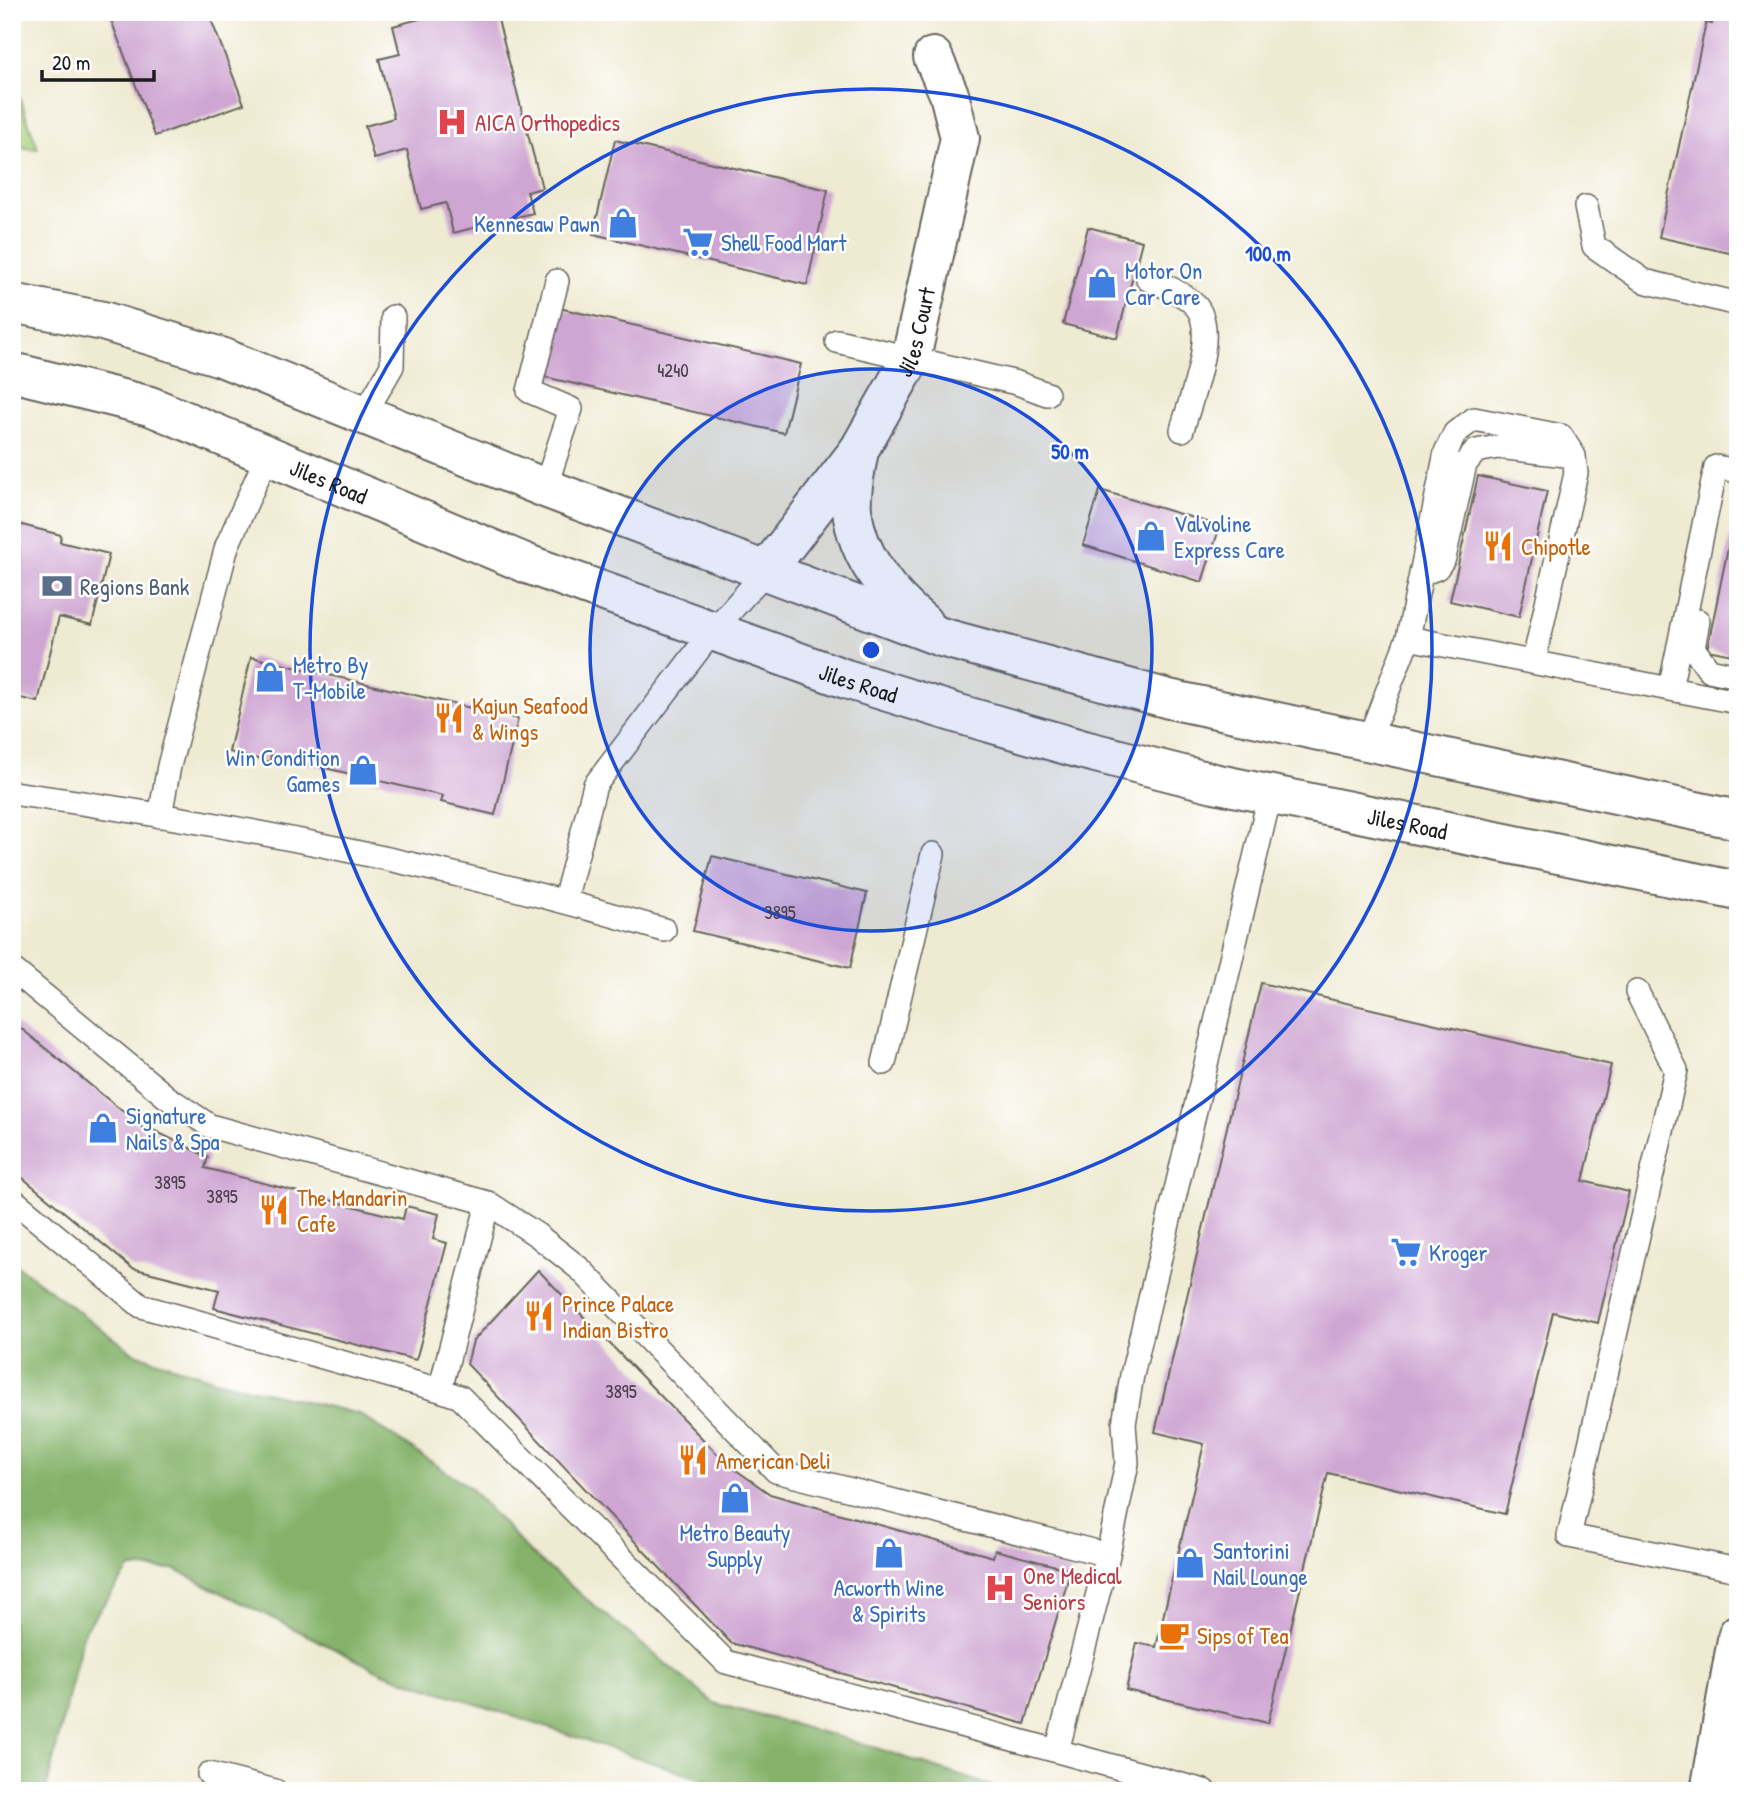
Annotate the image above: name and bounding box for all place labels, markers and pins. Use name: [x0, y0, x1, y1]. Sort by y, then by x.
hospital icon: AICA Orthopedics: [435, 105, 469, 139]
place label: AICA Orthopedics: [475, 107, 620, 138]
shop icon: Kennesaw Pawn: [606, 206, 640, 240]
place label: Kennesaw Pawn: [474, 208, 600, 239]
supermarket icon: Shell Food Mart: [681, 225, 715, 259]
place label: Shell Food Mart: [721, 227, 848, 258]
place label: Motor On Car Care: [1125, 255, 1202, 312]
shop icon: Motor On Car Care: [1085, 266, 1119, 300]
place label: Valvoline Express Care: [1174, 508, 1285, 565]
shop icon: Valvoline Express Care: [1134, 519, 1168, 553]
restaurant icon: Chipotle: [1481, 529, 1515, 563]
place label: Chipotle: [1521, 531, 1591, 562]
bank icon: Regions Bank: [40, 569, 74, 603]
place label: Regions Bank: [80, 571, 190, 602]
centre of rings: [859, 638, 883, 662]
place label: Metro By T-Mobile: [293, 649, 369, 706]
shop icon: Metro By T-Mobile: [253, 660, 287, 694]
place label: Kajun Seafood & Wings: [472, 690, 588, 747]
restaurant icon: Kajun Seafood & Wings: [432, 701, 466, 735]
place label: Win Condition Games: [226, 742, 340, 799]
shop icon: Win Condition Games: [346, 753, 380, 787]
place label: Signature Nails & Spa: [126, 1100, 220, 1157]
shop icon: Signature Nails & Spa: [86, 1111, 120, 1145]
place label: The Mandarin Cafe: [297, 1182, 407, 1239]
restaurant icon: The Mandarin Cafe: [257, 1193, 291, 1227]
supermarket icon: Kroger: [1389, 1235, 1423, 1269]
place label: Kroger: [1429, 1237, 1488, 1268]
place label: Prince Palace Indian Bistro: [562, 1288, 674, 1345]
restaurant icon: Prince Palace Indian Bistro: [522, 1299, 556, 1333]
restaurant icon: American Deli: [676, 1443, 710, 1477]
place label: American Deli: [716, 1445, 831, 1476]
shop icon: Metro Beauty Supply: [718, 1481, 752, 1515]
place label: Metro Beauty Supply: [680, 1517, 791, 1574]
place label: Santorini Nail Lounge: [1213, 1535, 1308, 1592]
shop icon: Acworth Wine & Spirits: [872, 1536, 906, 1570]
shop icon: Santorini Nail Lounge: [1173, 1546, 1207, 1580]
place label: One Medical Seniors: [1023, 1560, 1123, 1617]
hospital icon: One Medical Seniors: [983, 1571, 1017, 1605]
place label: Acworth Wine & Spirits: [834, 1572, 944, 1629]
cafe icon: Sips of Tea: [1157, 1618, 1191, 1652]
place label: Sips of Tea: [1197, 1620, 1288, 1651]

